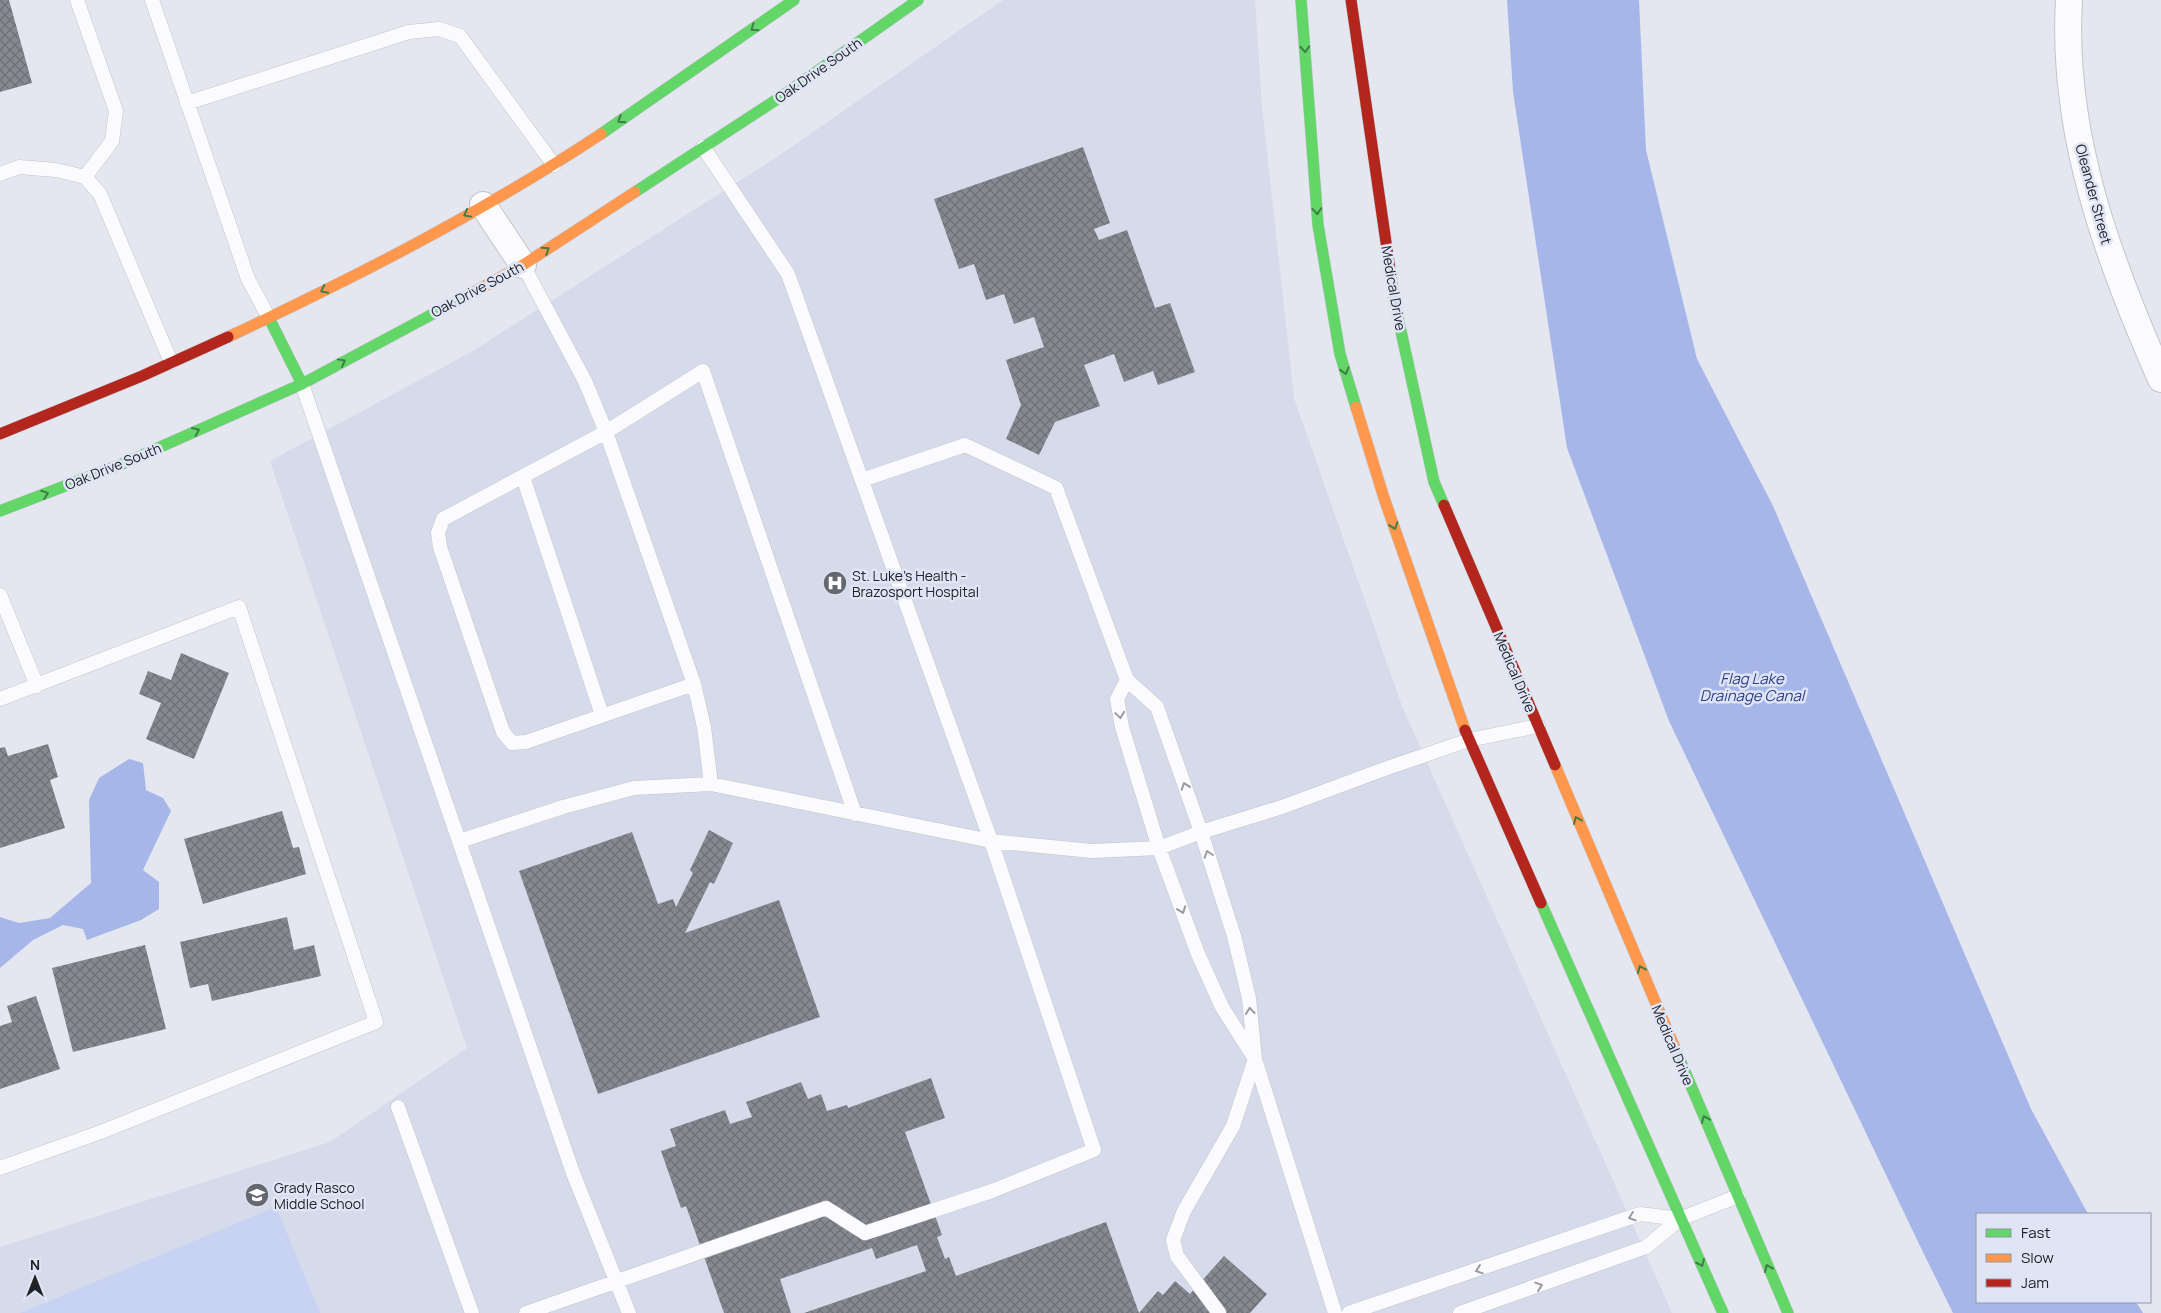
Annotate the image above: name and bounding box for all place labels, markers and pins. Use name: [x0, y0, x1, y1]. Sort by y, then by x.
place label: St. Luke's Health - Brazosport Hospital: [852, 566, 979, 601]
hospital icon: St. Luke's Health - Brazosport Hospital: [822, 570, 848, 596]
place label: Grady Rasco Middle School: [274, 1178, 364, 1213]
school or university icon: Grady Rasco Middle School: [244, 1182, 270, 1208]

